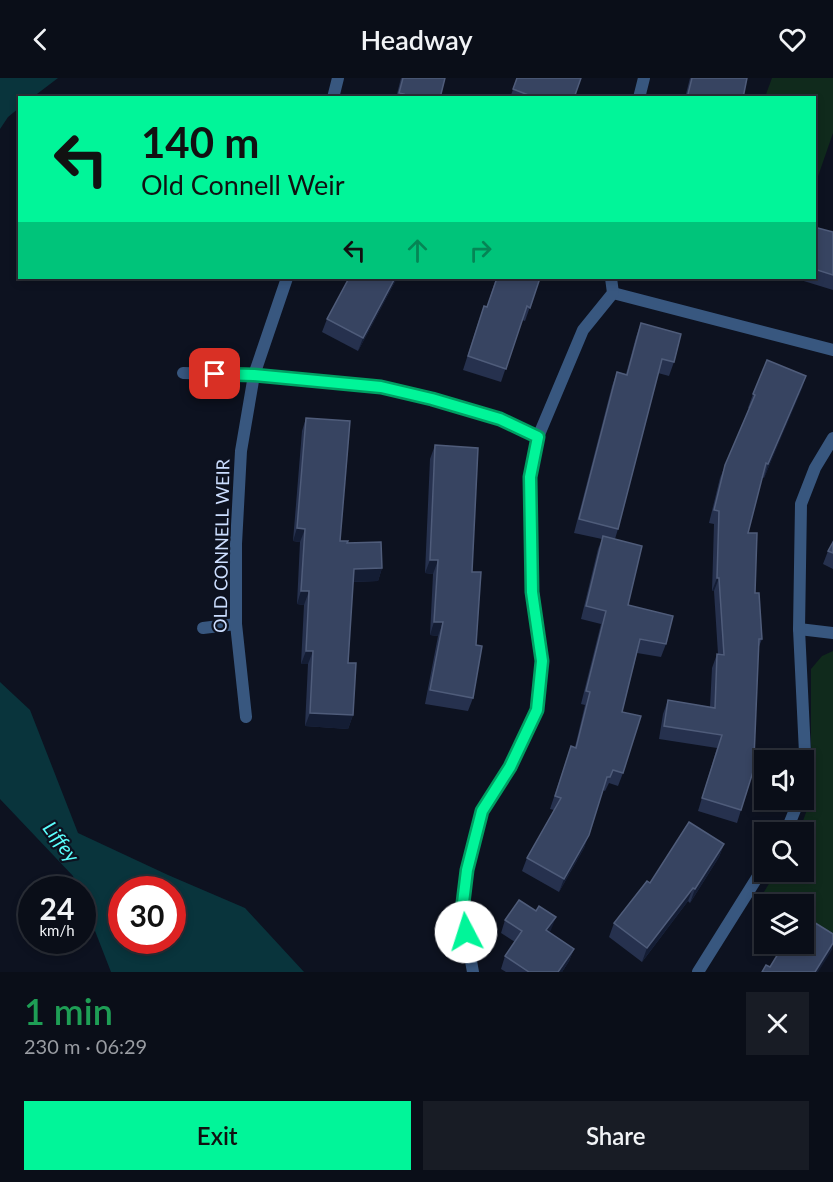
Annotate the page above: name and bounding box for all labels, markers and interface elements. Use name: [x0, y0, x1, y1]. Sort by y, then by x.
icon: back: [24, 23, 57, 56]
text: Headway: [360, 23, 473, 56]
icon: heart: [776, 23, 809, 56]
text: 140 m: [141, 117, 259, 167]
icon: left: [42, 120, 120, 198]
text: Old Connell Weir: [141, 168, 345, 201]
icon: left: [338, 234, 371, 267]
icon: ahead: [401, 234, 434, 267]
icon: right: [464, 234, 497, 267]
pin: [189, 348, 240, 399]
icon: arrive: [198, 357, 231, 390]
street label: OLD CONNELL WEIR: [208, 458, 234, 633]
map controls: [754, 750, 814, 954]
button: sound: [754, 750, 814, 810]
water label: Liffey: [39, 816, 85, 867]
button: search: [754, 822, 814, 882]
speed limit sign: 30: [108, 876, 186, 954]
text: 24: [40, 890, 74, 926]
button: layers: [754, 894, 814, 954]
position arrow: [434, 900, 498, 964]
text: km/h: [39, 921, 75, 939]
text: 1 min: [24, 989, 113, 1033]
button: close: [746, 992, 809, 1055]
text: 230 m · 06:29: [24, 1034, 147, 1058]
button: Exit: [24, 1101, 411, 1170]
button: Share: [423, 1101, 809, 1170]

